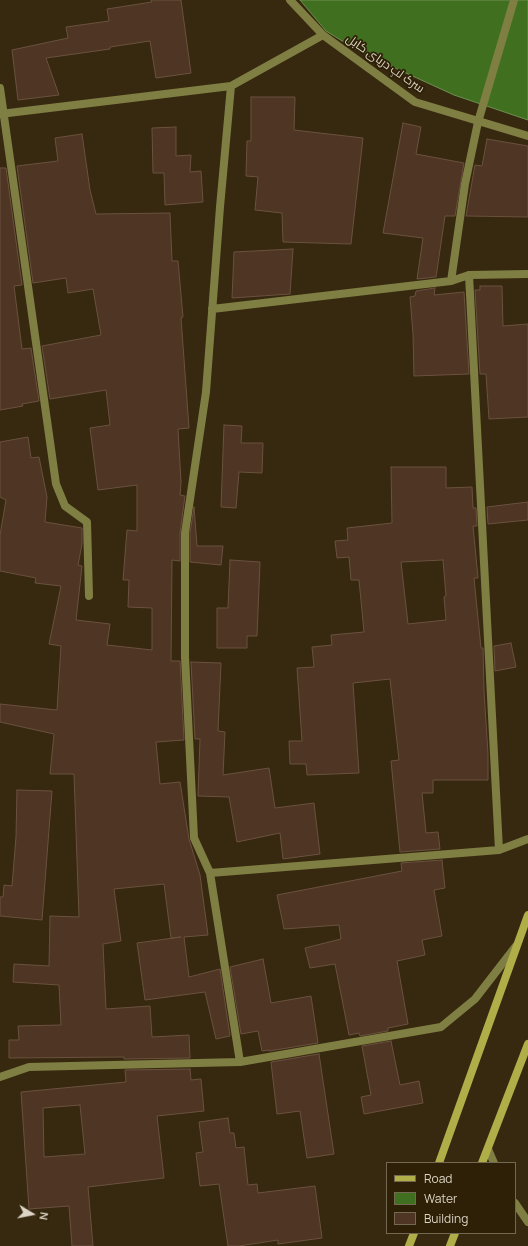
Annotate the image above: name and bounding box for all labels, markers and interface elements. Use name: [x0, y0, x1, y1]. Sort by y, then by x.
street label: سرک لبِ دریای کابل: [343, 32, 427, 96]
legend: [386, 1162, 516, 1234]
text: Road: [424, 1170, 452, 1187]
text: Water: [424, 1190, 457, 1207]
north arrow: [12, 1194, 52, 1234]
text: Building: [424, 1210, 468, 1227]
text: N: [36, 1211, 52, 1221]

